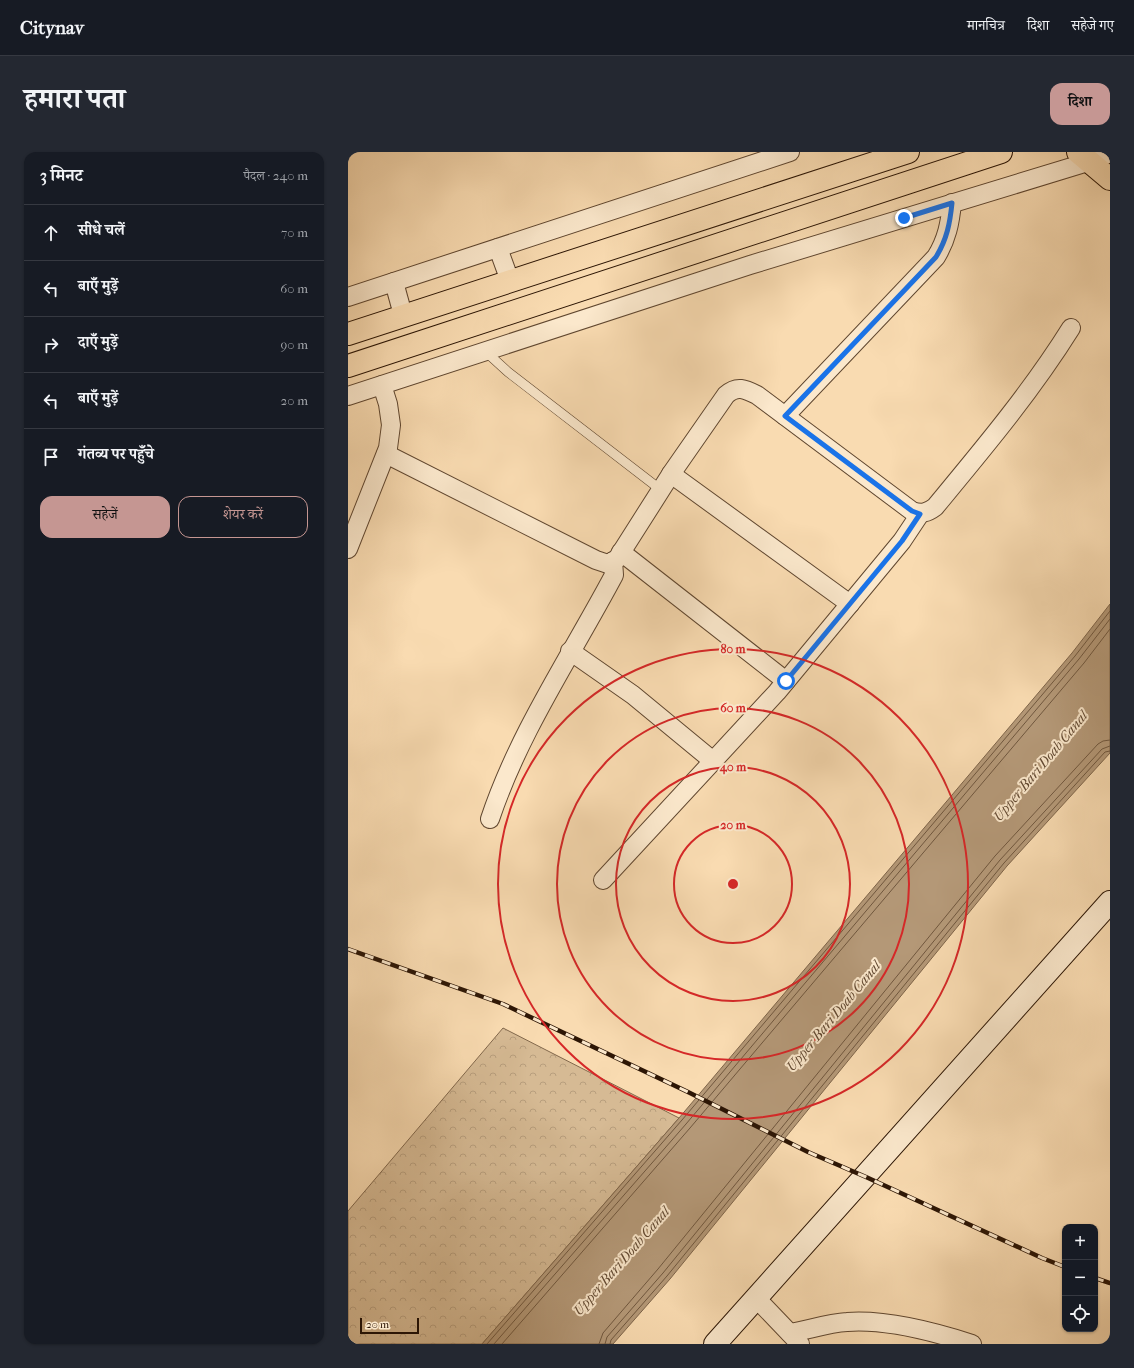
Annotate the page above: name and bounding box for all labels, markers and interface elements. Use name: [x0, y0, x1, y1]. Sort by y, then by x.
text: Citynav: [20, 17, 84, 39]
text: मानचित्र: [967, 17, 1005, 34]
text: दिशा: [1027, 17, 1049, 34]
text: सहेजे गए: [1071, 17, 1114, 34]
text: हमारा पता: [24, 82, 125, 115]
button: दिशा: [1050, 83, 1110, 125]
text: 3 मिनट: [40, 165, 83, 185]
text: पैदल · 240 m: [243, 168, 308, 183]
route end: [895, 209, 913, 227]
text: सीधे चलें: [78, 221, 125, 239]
icon: ahead: [40, 222, 62, 244]
text: 70 m: [281, 225, 308, 240]
text: बाएँ मुड़ें: [78, 277, 118, 295]
icon: left: [40, 278, 62, 300]
text: 60 m: [280, 281, 308, 296]
text: दाएँ मुड़ें: [78, 333, 118, 351]
icon: right: [40, 334, 62, 356]
text: 90 m: [280, 337, 308, 352]
text: बाएँ मुड़ें: [78, 389, 118, 407]
icon: left: [40, 390, 62, 412]
text: 20 m: [281, 393, 308, 408]
text: गंतव्य पर पहुँचे: [78, 445, 154, 463]
icon: arrive: [40, 446, 62, 468]
button: सहेजें: [40, 496, 170, 538]
button: शेयर करें: [178, 496, 308, 538]
text: 80 m: [720, 642, 747, 656]
route start: [777, 672, 795, 690]
text: 60 m: [720, 701, 747, 715]
water label: Upper Bari Doab Canal: [989, 707, 1092, 825]
text: 40 m: [719, 760, 747, 775]
text: 20 m: [720, 818, 747, 832]
centre of rings: [726, 877, 740, 891]
water label: Upper Bari Doab Canal: [782, 957, 885, 1075]
water label: Upper Bari Doab Canal: [570, 1202, 674, 1319]
map controls: [1062, 1224, 1098, 1332]
button: +: [1062, 1224, 1098, 1260]
button: −: [1062, 1260, 1098, 1296]
button: locate: [1062, 1296, 1098, 1332]
scale bar: [360, 1316, 419, 1335]
text: 20 m: [366, 1318, 389, 1331]

